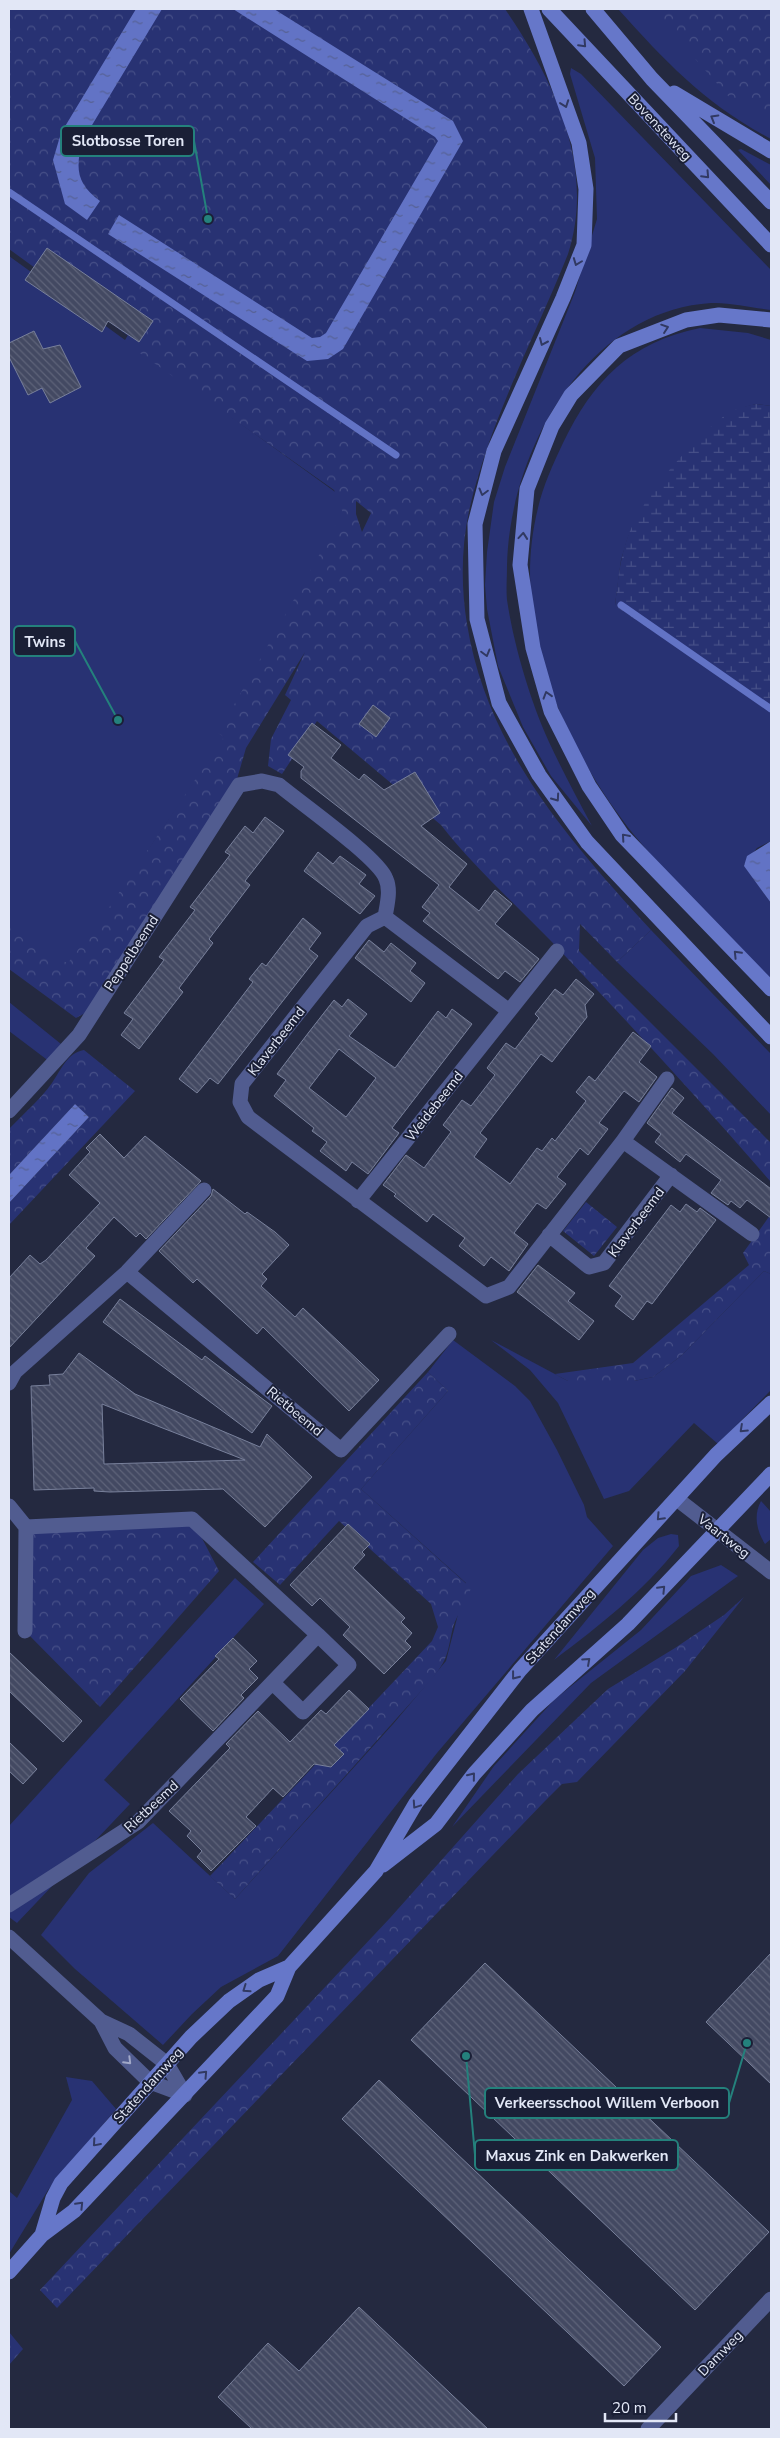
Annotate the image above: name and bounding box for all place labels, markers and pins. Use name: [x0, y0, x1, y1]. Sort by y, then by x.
callout: Slotbosse Toren: [61, 126, 194, 156]
callout: Twins: [14, 626, 75, 656]
callout: Verkeersschool Willem Verboon: [485, 2088, 729, 2118]
callout: Maxus Zink en Dakwerken: [475, 2140, 678, 2170]

